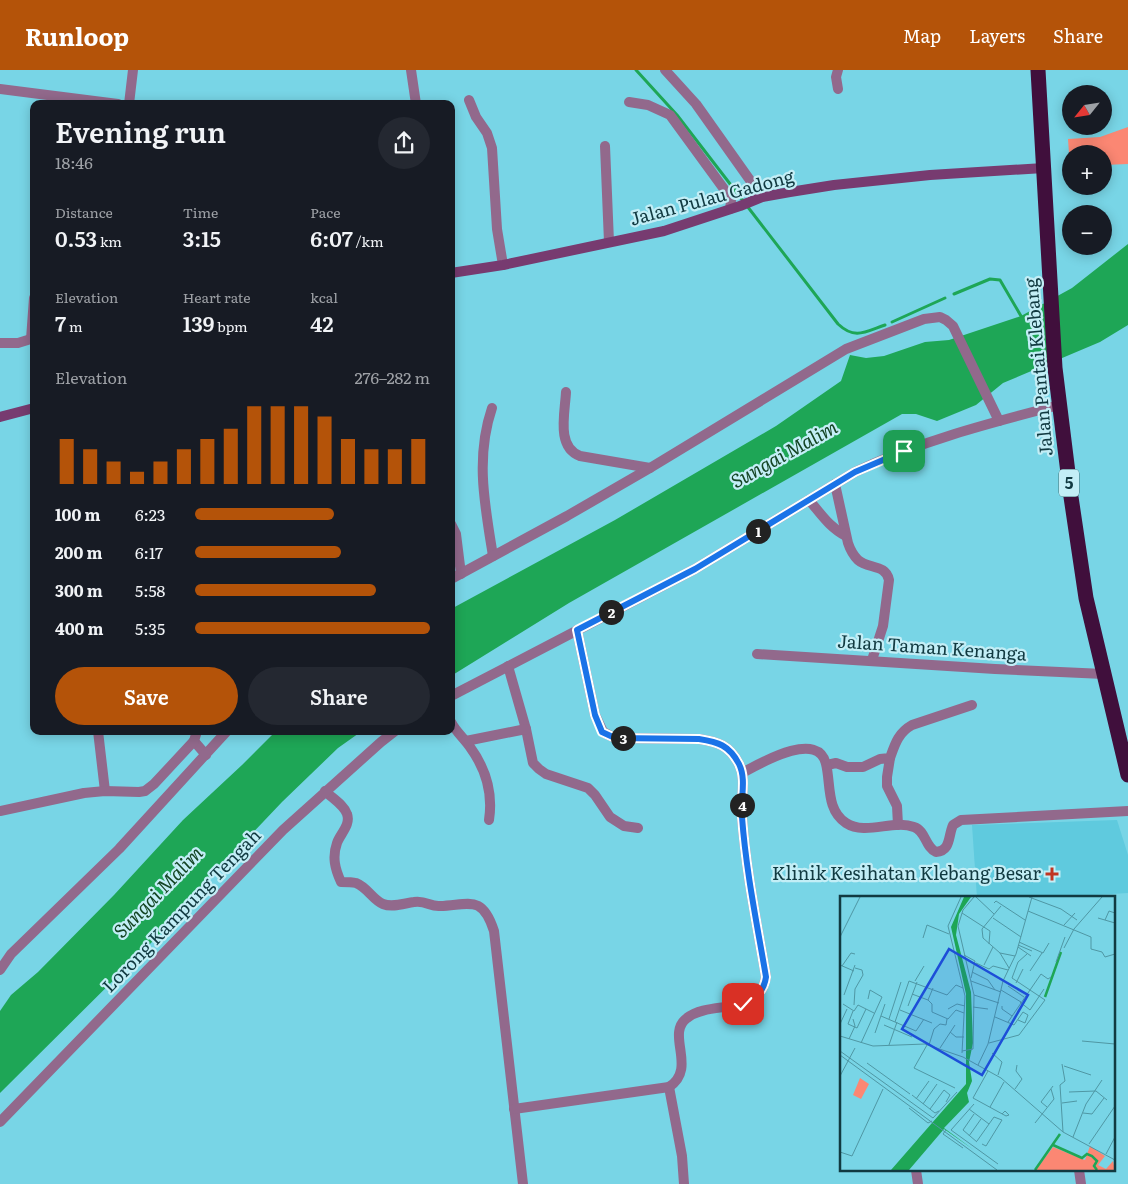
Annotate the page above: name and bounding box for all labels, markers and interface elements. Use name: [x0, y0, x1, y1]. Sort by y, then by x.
text: Runloop: [25, 18, 129, 53]
text: Map: [903, 22, 941, 49]
text: Layers: [969, 22, 1025, 49]
text: Share: [1053, 22, 1103, 49]
north arrow: [1062, 85, 1112, 135]
map controls: [1062, 85, 1112, 255]
text: Evening run: [55, 110, 226, 152]
button: share: [378, 117, 430, 169]
button: +: [1062, 145, 1112, 195]
text: 18:46: [55, 150, 93, 174]
street label: Jalan Pulau Gadong: [627, 161, 798, 231]
text: Distance: [55, 202, 113, 222]
text: Time: [183, 202, 218, 222]
text: Pace: [310, 202, 340, 222]
button: −: [1062, 205, 1112, 255]
text: 0.53: [55, 222, 97, 253]
text: 3:15: [183, 222, 221, 253]
text: 6:07: [310, 222, 353, 253]
text: km: [97, 231, 122, 251]
text: /km: [353, 231, 384, 251]
street label: Jalan Pantai Klebang: [1016, 276, 1059, 457]
text: Elevation: [55, 287, 118, 307]
text: Heart rate: [183, 287, 251, 307]
text: kcal: [310, 287, 338, 307]
text: 7: [55, 307, 66, 338]
text: 139: [183, 307, 214, 338]
text: 42: [310, 307, 334, 338]
text: m: [66, 316, 83, 336]
text: bpm: [214, 316, 248, 336]
text: Elevation: [55, 365, 127, 389]
text: 276–282 m: [354, 365, 430, 389]
water label: Sungai Malim: [725, 412, 842, 494]
pin: [883, 430, 925, 472]
icon: arrive: [890, 437, 918, 465]
road number: 5: [1059, 469, 1079, 496]
text: 100 m: [55, 502, 101, 526]
text: 6:23: [135, 502, 166, 526]
pin: 1: [746, 518, 770, 544]
text: 1: [756, 521, 761, 541]
text: 200 m: [55, 540, 102, 564]
text: 6:17: [135, 540, 163, 564]
text: 300 m: [55, 578, 103, 602]
text: 5:58: [135, 578, 165, 602]
pin: 2: [598, 600, 624, 624]
text: 2: [608, 602, 615, 622]
text: 400 m: [55, 616, 104, 640]
text: 5:35: [135, 616, 165, 640]
street label: Jalan Taman Kenanga: [837, 626, 1028, 667]
button: Save: [55, 667, 238, 725]
button: Share: [248, 667, 430, 725]
pin: 3: [610, 726, 636, 750]
text: 3: [620, 728, 627, 748]
pin: 4: [730, 792, 754, 818]
text: 4: [738, 795, 747, 815]
street label: Lorong Kampung Tengah: [95, 822, 267, 998]
water label: Sungai Malim: [106, 839, 209, 944]
place label: Klinik Kesihatan Klebang Besar: [772, 859, 1041, 886]
marker: Klinik Kesihatan Klebang Besar: [1045, 867, 1059, 881]
inset map: [840, 896, 1116, 1172]
pin: [722, 983, 764, 1025]
icon: check: [729, 990, 757, 1018]

